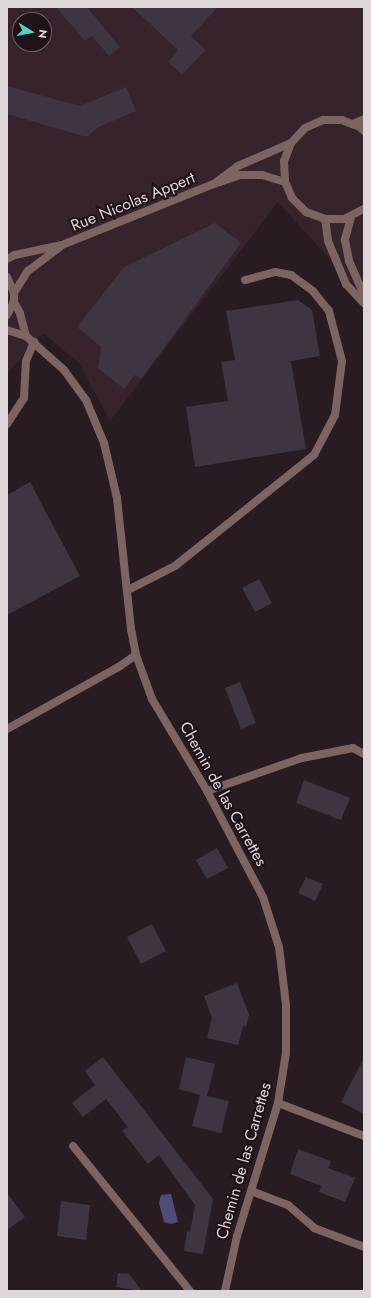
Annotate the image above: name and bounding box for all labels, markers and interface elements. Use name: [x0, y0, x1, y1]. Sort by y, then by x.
north arrow: [12, 12, 52, 52]
text: N: [34, 28, 51, 40]
street label: Rue Nicolas Appert: [68, 168, 198, 236]
street label: Chemin de las Carrettes: [175, 718, 271, 870]
street label: Chemin de las Carrettes: [212, 1080, 276, 1242]

